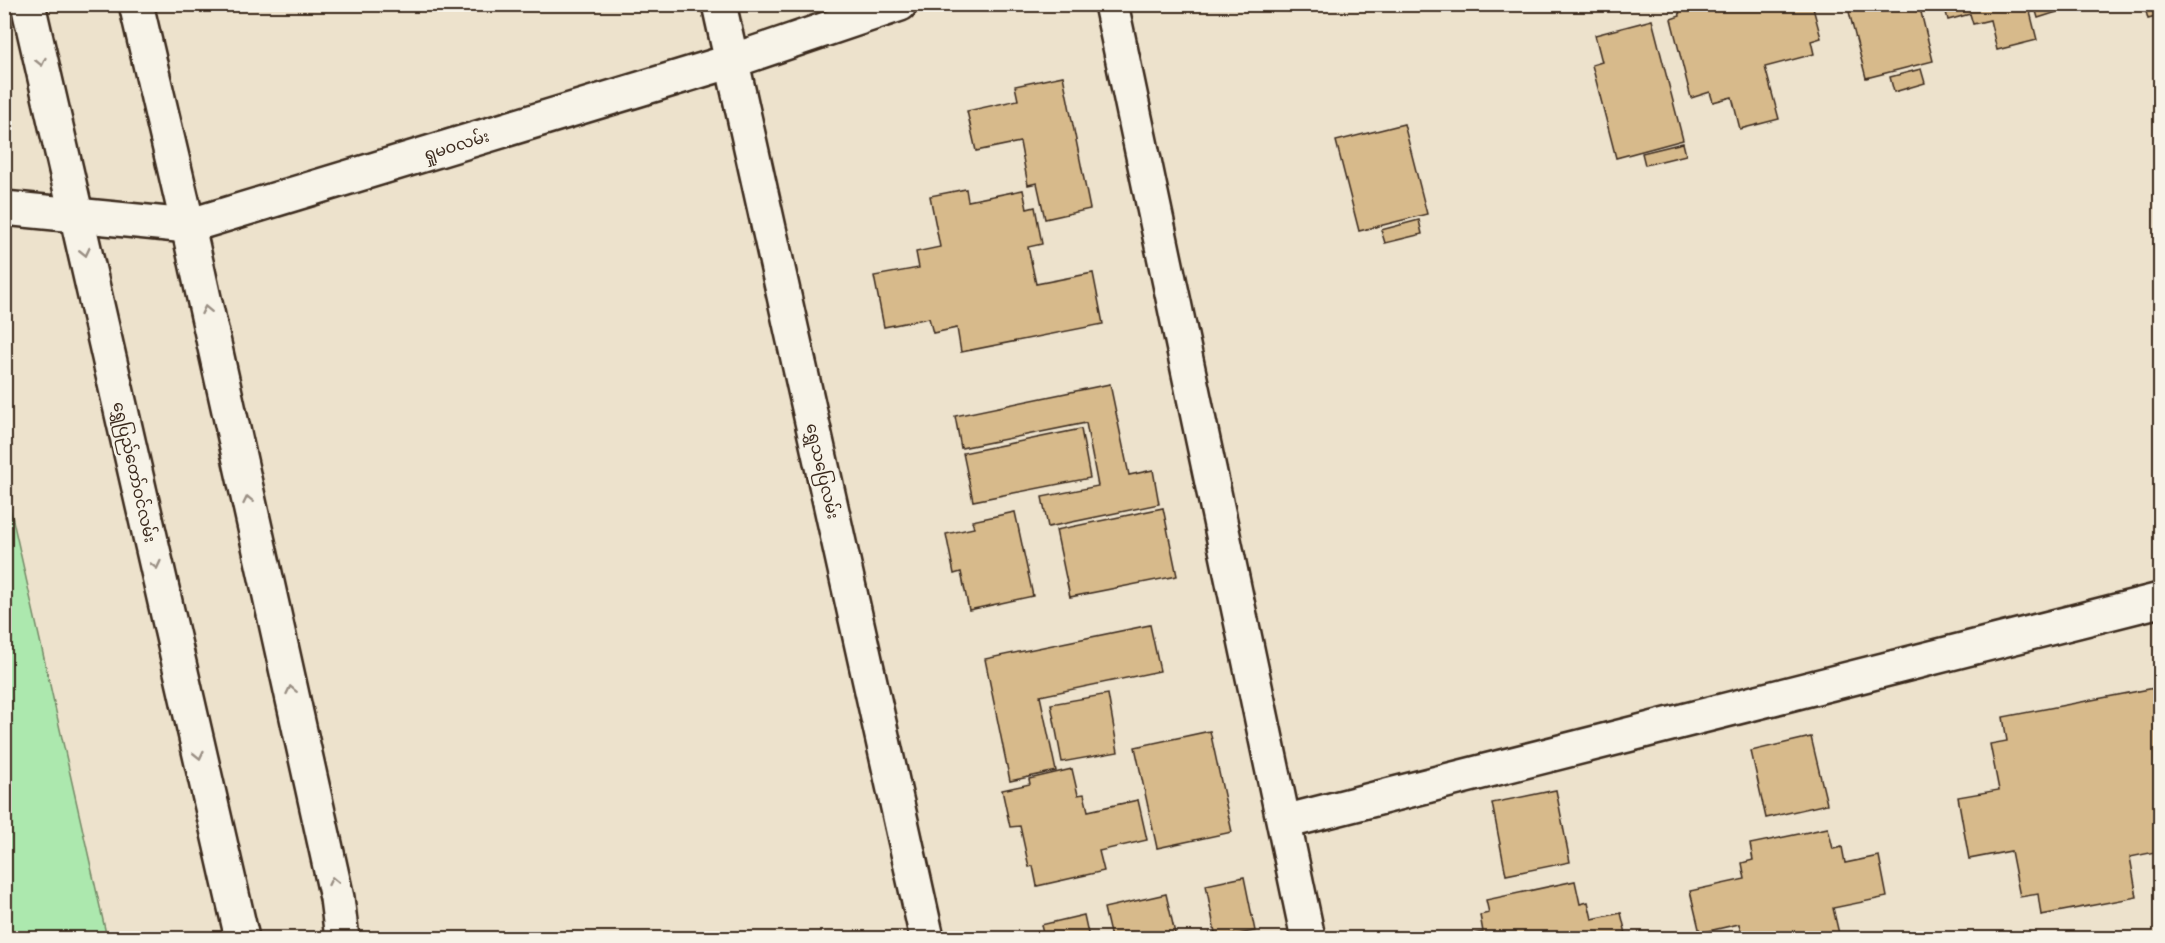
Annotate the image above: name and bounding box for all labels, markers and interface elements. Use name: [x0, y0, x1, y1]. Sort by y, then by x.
one-way arrow: [34, 56, 47, 66]
street label: ရှုမဝလမ်း: [420, 125, 493, 168]
one-way arrow: [78, 246, 91, 256]
one-way arrow: [201, 305, 214, 315]
street label: ရွှေပြည်တော်ဝင်လမ်း: [105, 399, 162, 545]
street label: ရွှေသပြေလမ်း: [798, 421, 845, 522]
one-way arrow: [243, 495, 256, 505]
one-way arrow: [148, 559, 161, 569]
one-way arrow: [285, 686, 298, 696]
one-way arrow: [191, 750, 204, 760]
one-way arrow: [327, 876, 340, 886]

